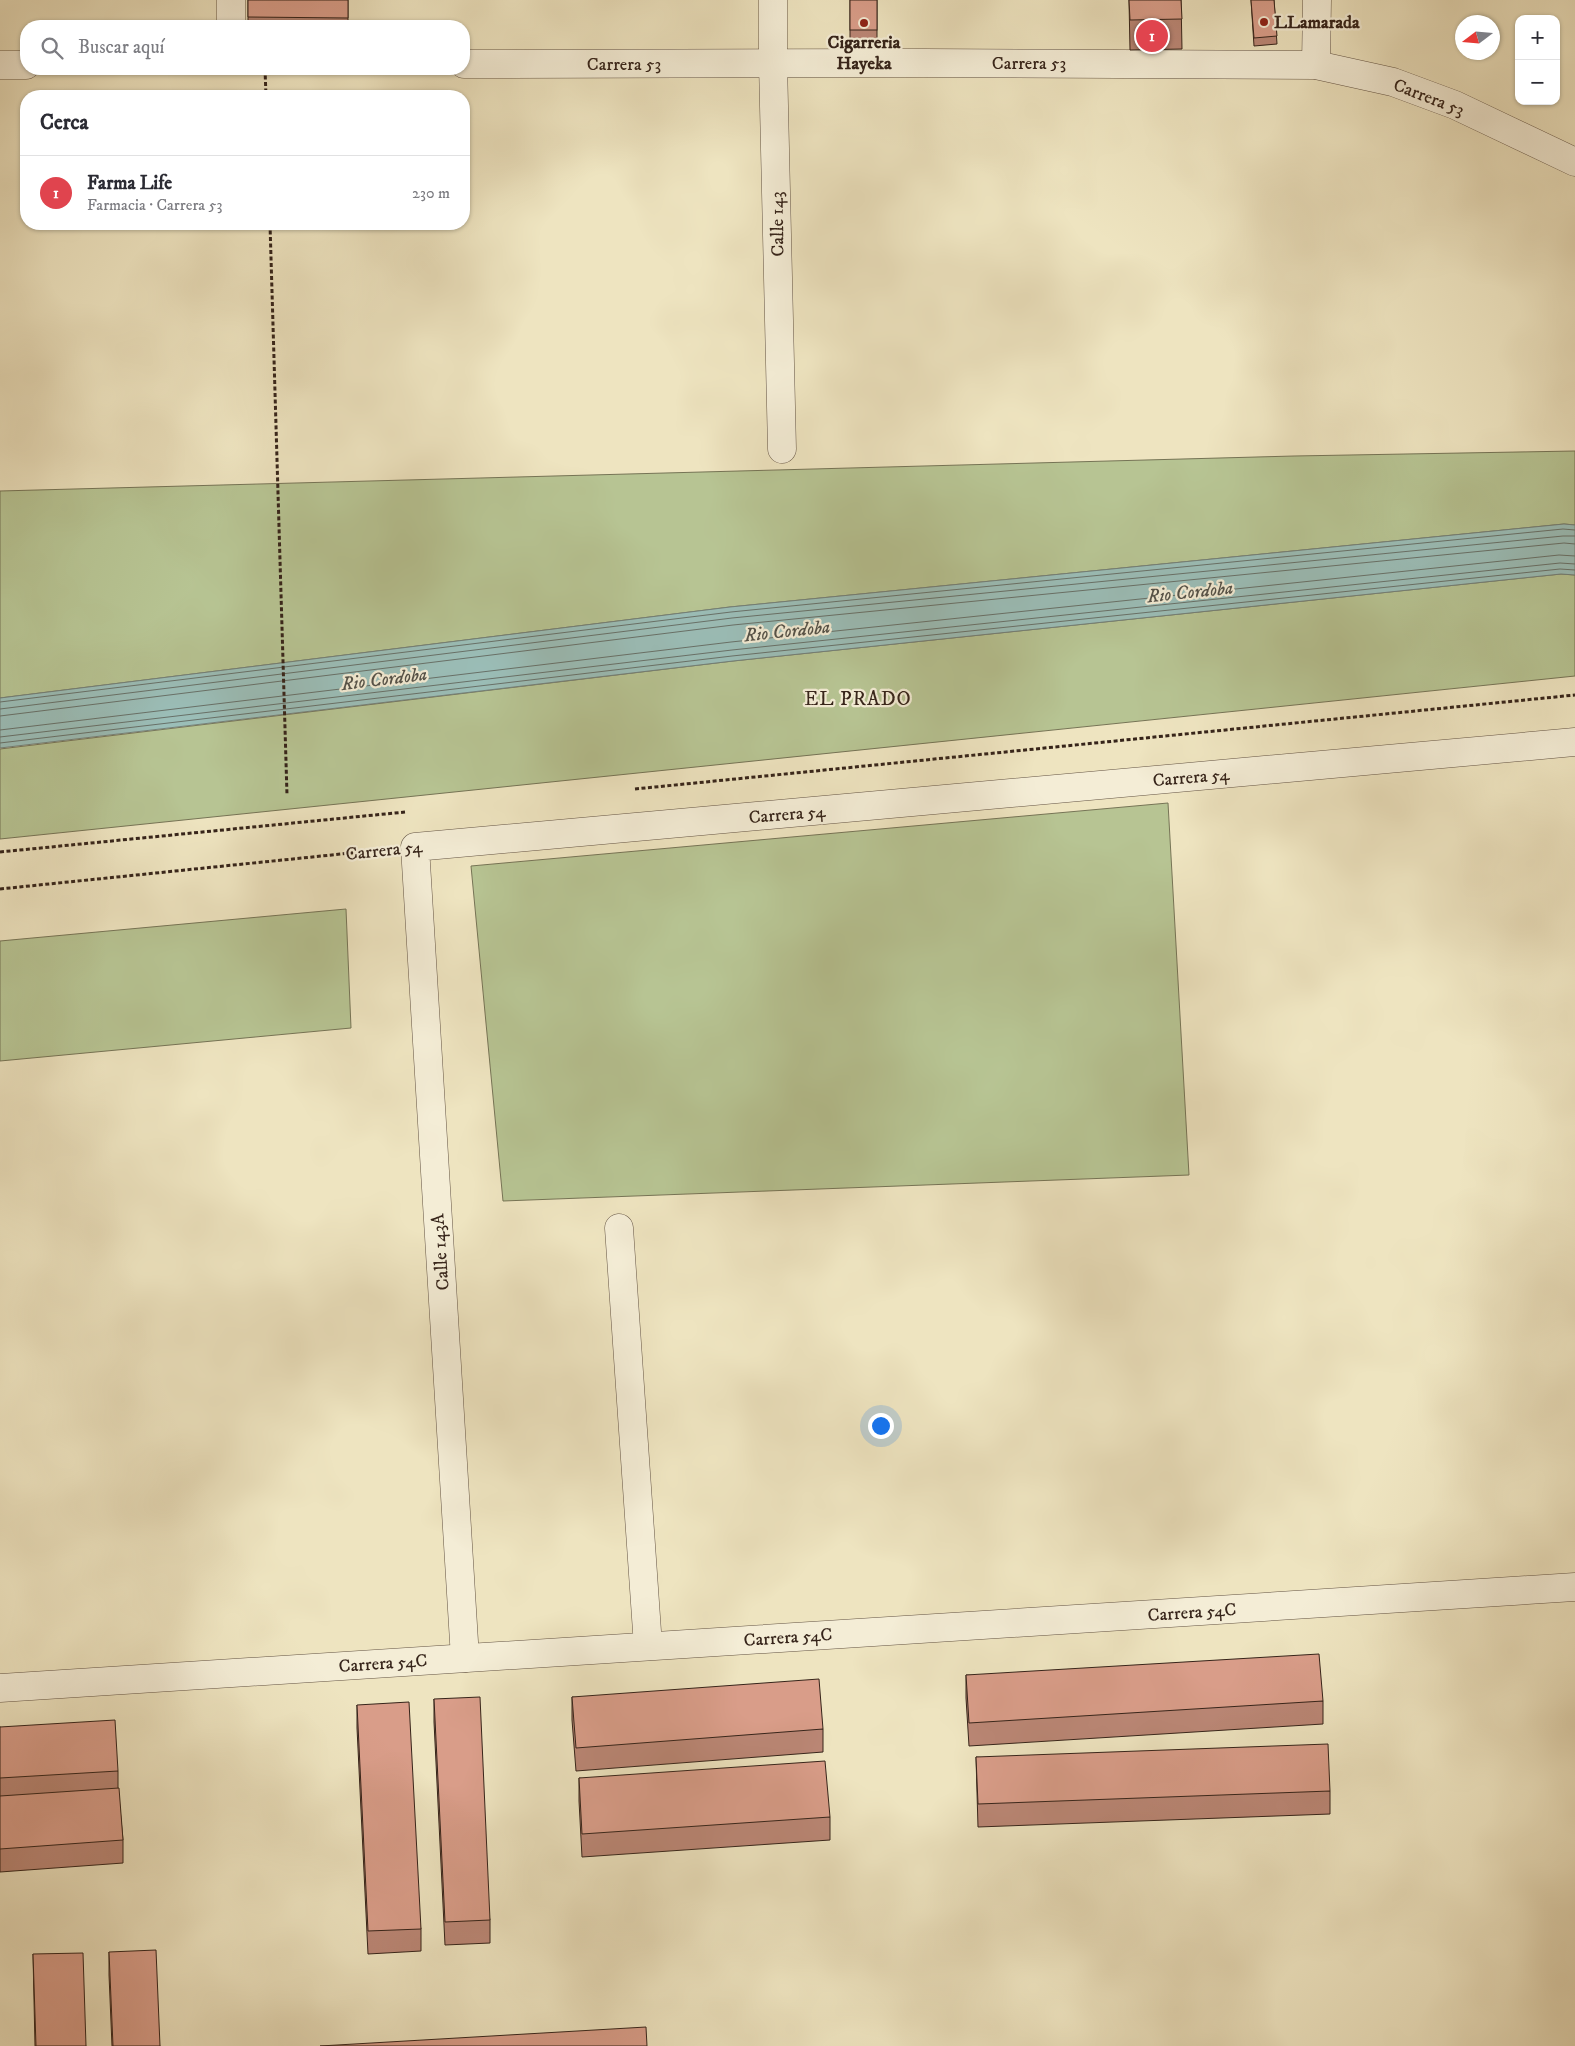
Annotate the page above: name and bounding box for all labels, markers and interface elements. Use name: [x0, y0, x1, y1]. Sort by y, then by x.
place label: LLamarada: [1274, 12, 1360, 34]
north arrow: [1455, 15, 1500, 60]
map controls: [1515, 15, 1560, 105]
button: +: [1515, 15, 1560, 60]
marker: LLamarada: [1258, 16, 1270, 28]
marker: Cigarreria Hayeka: [858, 17, 870, 29]
pin: 1: [1136, 17, 1168, 55]
search box: [20, 20, 470, 75]
place label: Cigarreria Hayeka: [828, 32, 901, 75]
icon: search: [38, 34, 66, 62]
text: Buscar aquí: [78, 36, 164, 59]
street label: Carrera 53: [992, 53, 1066, 75]
street label: Carrera 53: [587, 54, 661, 76]
button: −: [1515, 60, 1560, 105]
street label: Carrera 53: [1390, 74, 1467, 122]
text: Cerca: [40, 110, 88, 136]
text: Farma Life: [87, 172, 172, 195]
text: 1: [53, 183, 59, 203]
text: 230 m: [412, 183, 450, 203]
street label: Calle 143: [766, 191, 790, 257]
text: Farmacia · Carrera 53: [87, 195, 223, 215]
water label: Rio Cordoba: [1145, 577, 1234, 609]
water label: Rio Cordoba: [742, 616, 831, 648]
water label: Rio Cordoba: [339, 663, 428, 696]
district label: EL PRADO: [804, 687, 912, 712]
street label: Carrera 54: [1152, 764, 1231, 792]
street label: Carrera 54: [748, 801, 827, 829]
street label: Carrera 54: [345, 836, 424, 866]
street label: Calle 143A: [427, 1212, 455, 1291]
your location: [868, 1413, 894, 1439]
street label: Carrera 54C: [1147, 1599, 1237, 1627]
street label: Carrera 54C: [743, 1624, 833, 1652]
street label: Carrera 54C: [338, 1650, 428, 1678]

